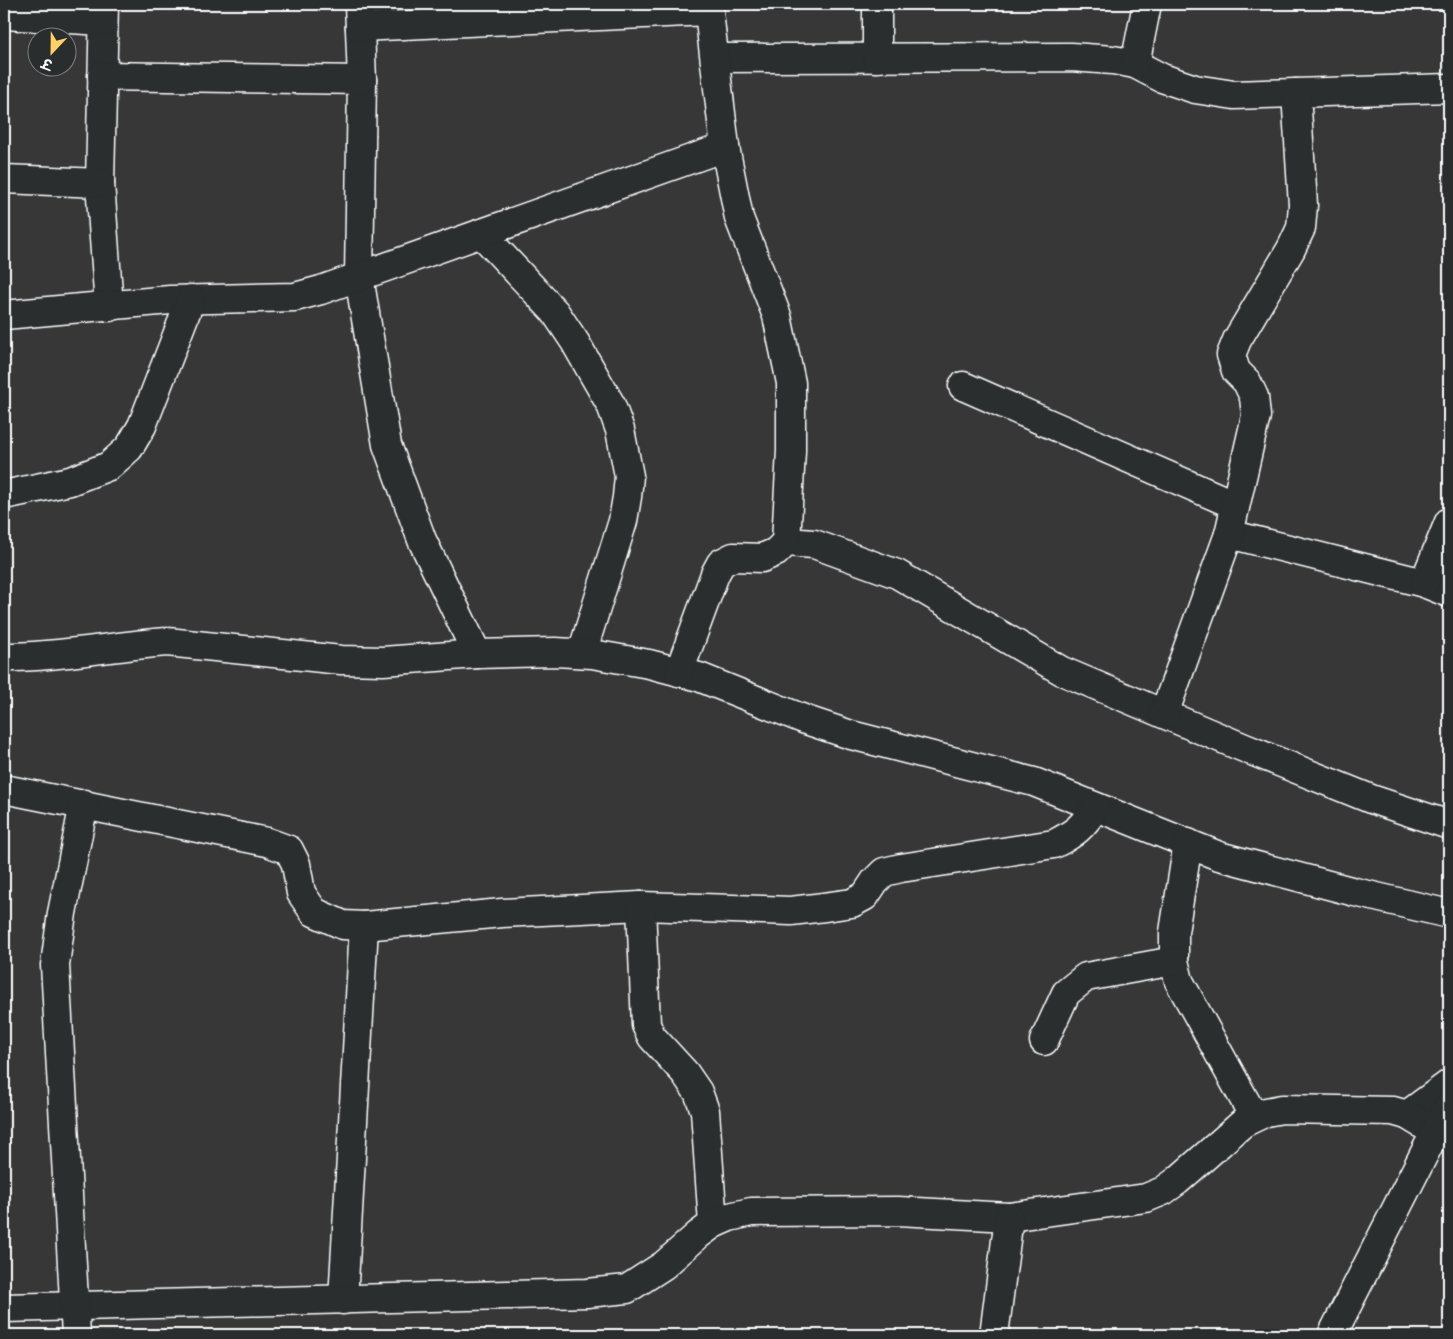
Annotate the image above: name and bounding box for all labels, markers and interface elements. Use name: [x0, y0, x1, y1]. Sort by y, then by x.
north arrow: [28, 28, 78, 78]
text: उ: [38, 53, 57, 74]

